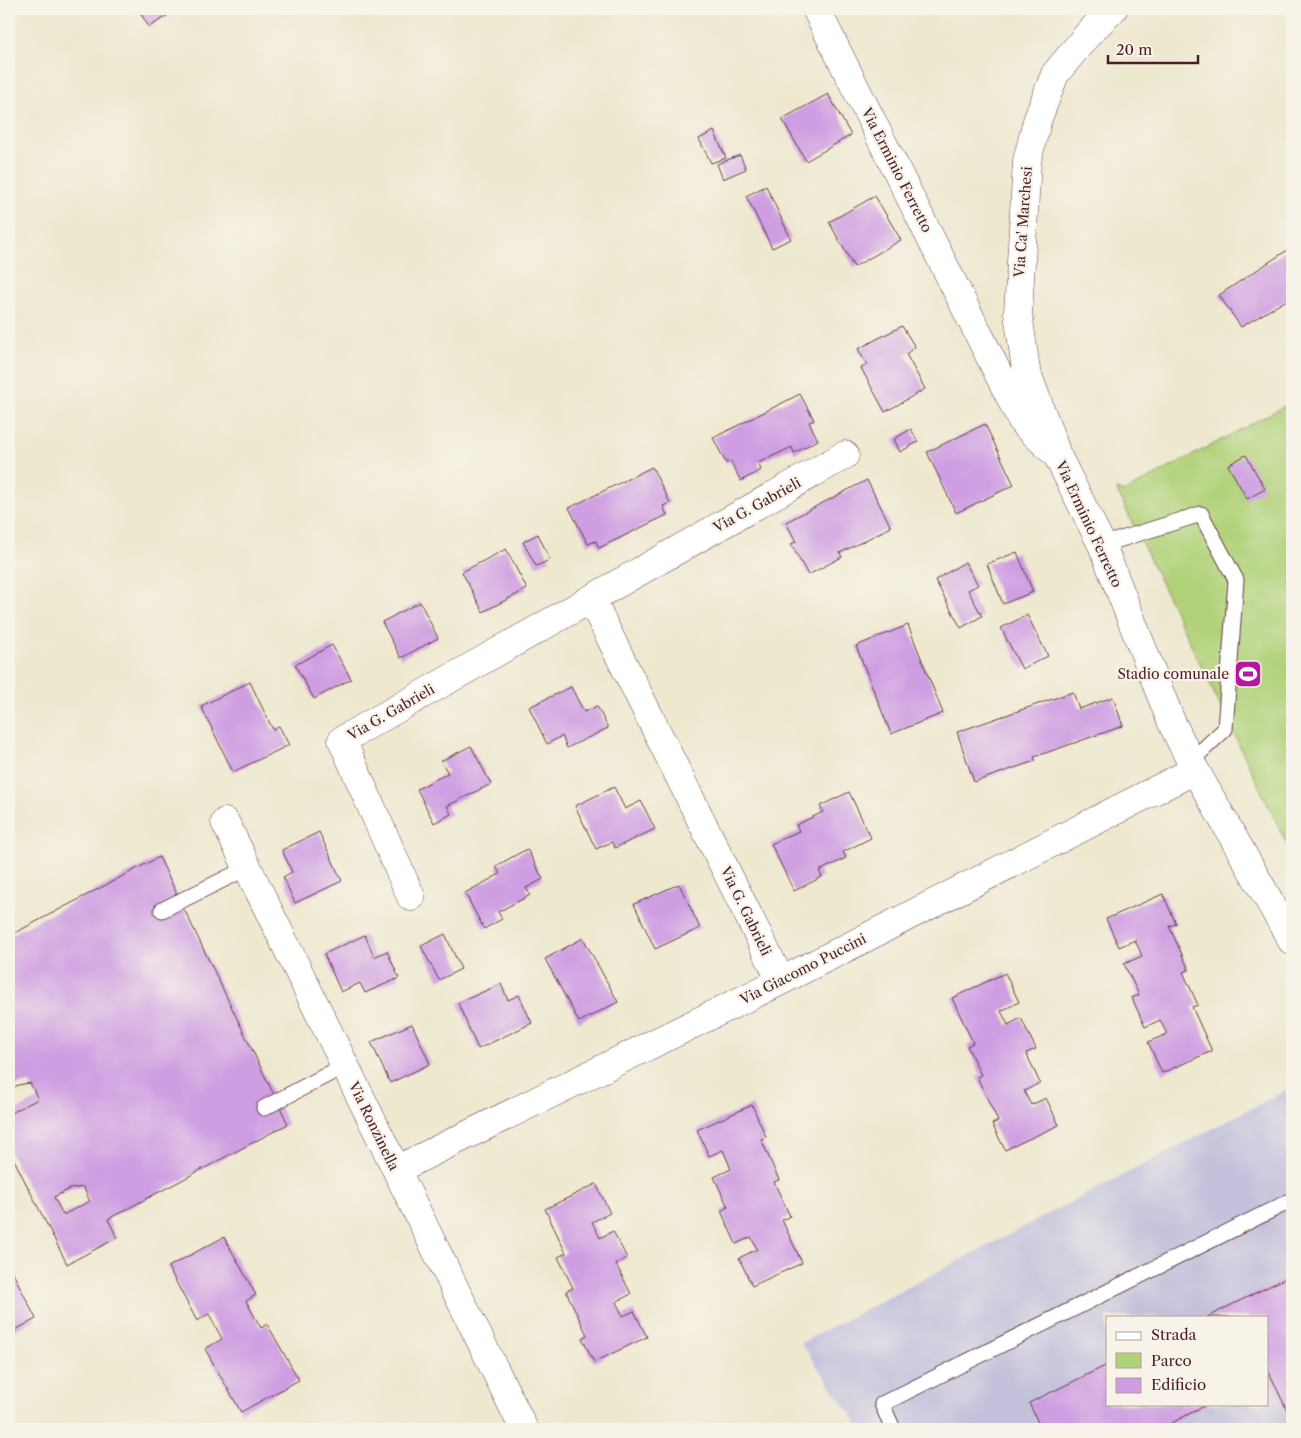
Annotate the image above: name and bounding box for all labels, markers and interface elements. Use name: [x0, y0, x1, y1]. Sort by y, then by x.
scale bar: [1108, 32, 1198, 64]
text: 20 m: [1116, 40, 1152, 59]
street label: Via Erminio Ferretto: [857, 104, 936, 235]
street label: Via Ca' Marchesi: [1010, 166, 1036, 279]
street label: Via Erminio Ferretto: [1051, 457, 1126, 590]
street label: Via G. Gabrieli: [709, 474, 804, 537]
sports icon: Stadio comunale: [1233, 659, 1263, 689]
place label: Stadio comunale: [1117, 665, 1229, 683]
street label: Via G. Gabrieli: [343, 680, 438, 745]
street label: Via G. Gabrieli: [716, 862, 775, 959]
street label: Via Giacomo Puccini: [736, 929, 869, 1009]
street label: Via Ronzinella: [344, 1078, 404, 1174]
legend: [1106, 1316, 1268, 1406]
text: Strada: [1151, 1325, 1197, 1344]
text: Parco: [1151, 1351, 1192, 1370]
text: Edificio: [1151, 1375, 1206, 1394]

